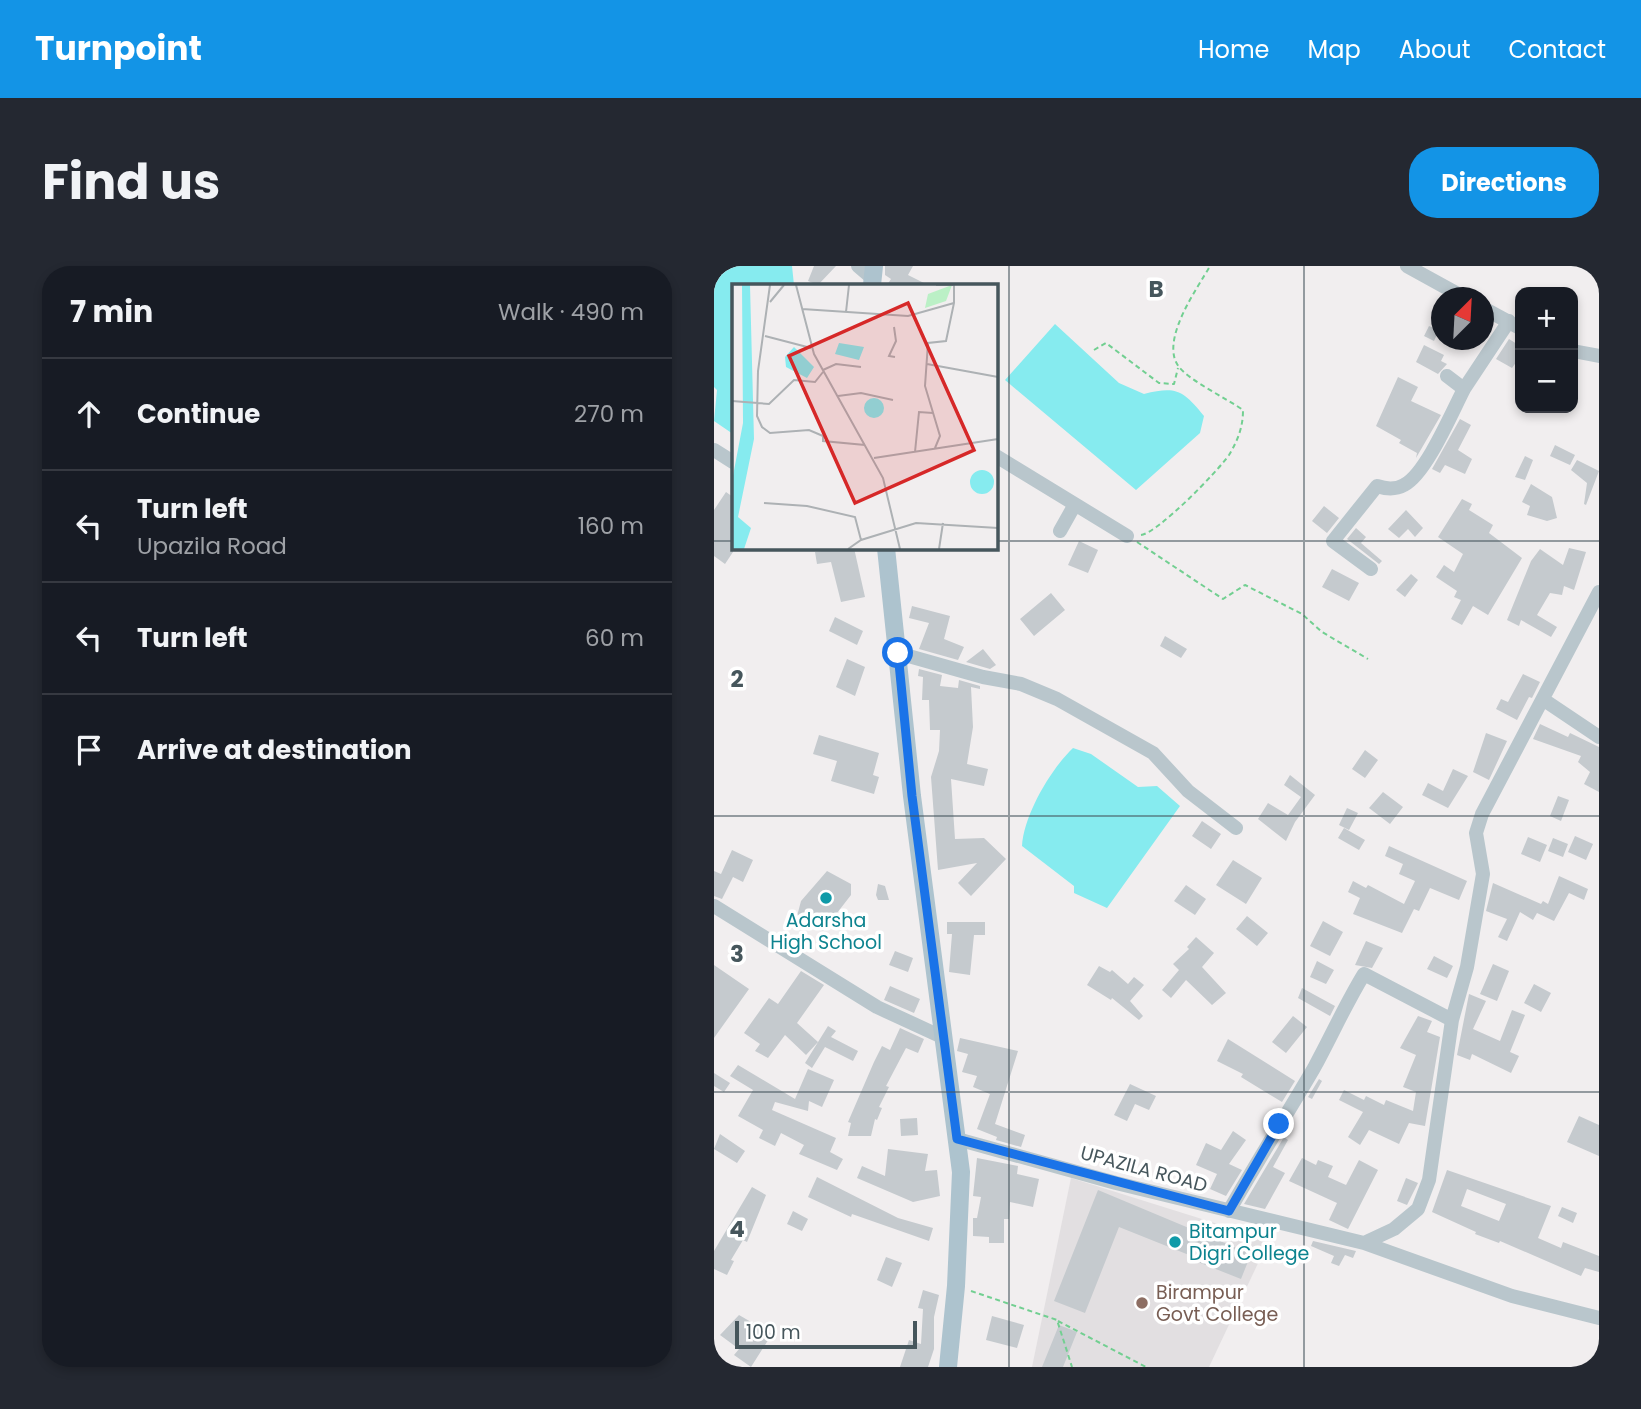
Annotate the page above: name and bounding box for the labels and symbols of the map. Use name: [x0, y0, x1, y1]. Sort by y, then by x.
text: B: [1148, 273, 1164, 305]
inset map: [732, 284, 998, 550]
north arrow: [1431, 287, 1494, 350]
route start: [882, 637, 913, 668]
text: 2: [730, 663, 744, 695]
marker: Adarsha High School: [818, 890, 834, 906]
place label: Adarsha High School: [770, 907, 882, 956]
text: 3: [730, 938, 744, 970]
route end: [1263, 1108, 1294, 1139]
street label: UPAZILA ROAD: [1078, 1139, 1210, 1199]
text: 4: [729, 1213, 745, 1245]
place label: Bitampur Digri College: [1189, 1218, 1309, 1267]
marker: Bitampur Digri College: [1167, 1234, 1183, 1250]
place label: Birampur Govt College: [1156, 1279, 1278, 1328]
marker: Birampur Govt College: [1134, 1295, 1150, 1311]
scale bar: [735, 1318, 917, 1350]

